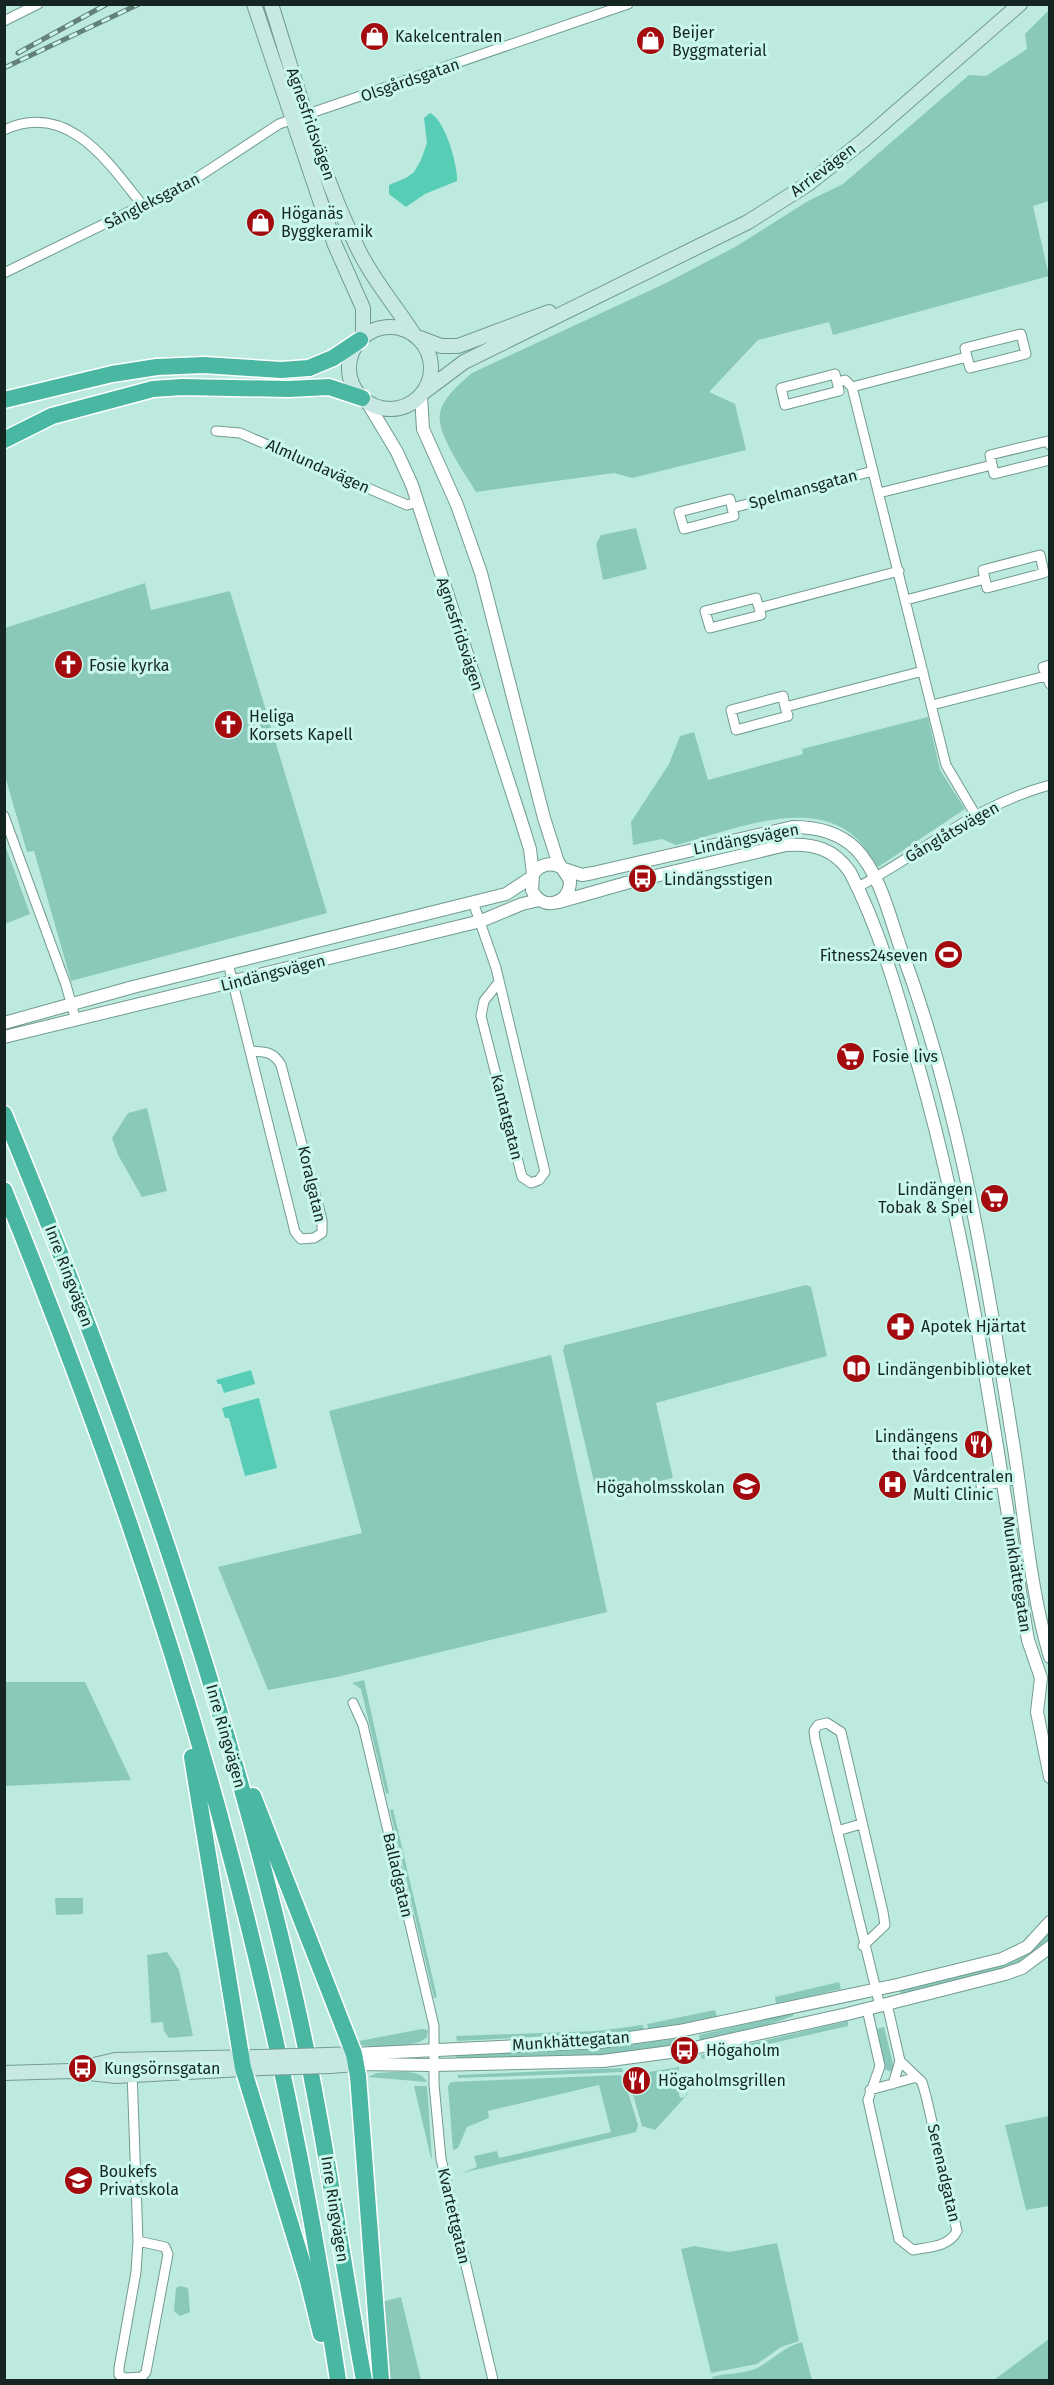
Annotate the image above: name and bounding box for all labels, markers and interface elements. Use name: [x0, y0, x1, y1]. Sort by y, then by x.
shop icon: Kakelcentralen: [358, 20, 390, 52]
place label: Beijer Byggmaterial: [672, 23, 767, 60]
shop icon: Beijer Byggmaterial: [635, 25, 667, 57]
place label: Kakelcentralen: [395, 27, 502, 46]
street label: Olsgårdsgatan: [358, 54, 462, 106]
street label: Agnesfridsvägen: [283, 65, 339, 183]
street label: Arrievägen: [787, 139, 859, 201]
street label: Sångleksgatan: [101, 169, 203, 233]
place label: Höganäs Byggkeramik: [281, 204, 374, 241]
shop icon: Höganäs Byggkeramik: [244, 206, 276, 238]
street label: Almlundavägen: [263, 435, 373, 497]
street label: Spelmansgatan: [747, 465, 859, 513]
street label: Agnesfridsvägen: [433, 575, 487, 693]
church icon: Fosie kyrka: [52, 649, 84, 681]
place label: Fosie kyrka: [89, 656, 169, 675]
place label: Heliga Korsets Kapell: [249, 707, 353, 744]
church icon: Heliga Korsets Kapell: [212, 709, 244, 741]
street label: Gånglåtsvägen: [902, 797, 1002, 867]
street label: Lindängsvägen: [692, 819, 800, 859]
bus stop icon: Lindängsstigen: [627, 863, 659, 895]
place label: Lindängsstigen: [664, 870, 773, 889]
sports icon: Fitness24seven: [933, 939, 965, 971]
place label: Fitness24seven: [820, 946, 928, 965]
street label: Lindängsvägen: [219, 951, 327, 995]
supermarket icon: Fosie livs: [835, 1040, 867, 1072]
place label: Fosie livs: [872, 1047, 938, 1066]
street label: Kantatgatan: [487, 1072, 527, 1162]
street label: Koralgatan: [294, 1144, 330, 1224]
place label: Lindängen Tobak & Spel: [878, 1180, 973, 1217]
supermarket icon: Lindängen Tobak & Spel: [978, 1182, 1010, 1214]
street label: Inre Ringvägen: [41, 1223, 97, 1329]
pharmacy icon: Apotek Hjärtat: [884, 1310, 916, 1342]
place label: Apotek Hjärtat: [921, 1317, 1026, 1336]
library icon: Lindängenbiblioteket: [840, 1353, 872, 1385]
place label: Lindängenbiblioteket: [877, 1360, 1032, 1379]
place label: Lindängens thai food: [875, 1427, 958, 1464]
restaurant icon: Lindängens thai food: [963, 1429, 995, 1461]
place label: Vårdcentralen Multi Clinic: [913, 1467, 1013, 1504]
hospital icon: Vårdcentralen Multi Clinic: [876, 1469, 908, 1501]
school or university icon: Högaholmsskolan: [730, 1471, 762, 1503]
place label: Högaholmsskolan: [596, 1478, 725, 1497]
street label: Munkhättegatan: [998, 1514, 1036, 1634]
street label: Inre Ringvägen: [202, 1682, 250, 1790]
street label: Balladgatan: [379, 1831, 417, 1919]
street label: Munkhättegatan: [512, 2027, 630, 2055]
bus stop icon: Högaholm: [669, 2034, 701, 2066]
place label: Högaholm: [706, 2041, 780, 2060]
bus stop icon: Kungsörnsgatan: [67, 2052, 99, 2084]
place label: Kungsörnsgatan: [104, 2059, 220, 2078]
restaurant icon: Högaholmsgrillen: [621, 2064, 653, 2096]
place label: Högaholmsgrillen: [658, 2071, 786, 2090]
street label: Serenadgatan: [923, 2122, 965, 2224]
street label: Inre Ringvägen: [317, 2155, 353, 2263]
place label: Boukefs Privatskola: [99, 2162, 179, 2199]
school or university icon: Boukefs Privatskola: [62, 2164, 94, 2196]
street label: Kvartettgatan: [434, 2166, 474, 2266]

